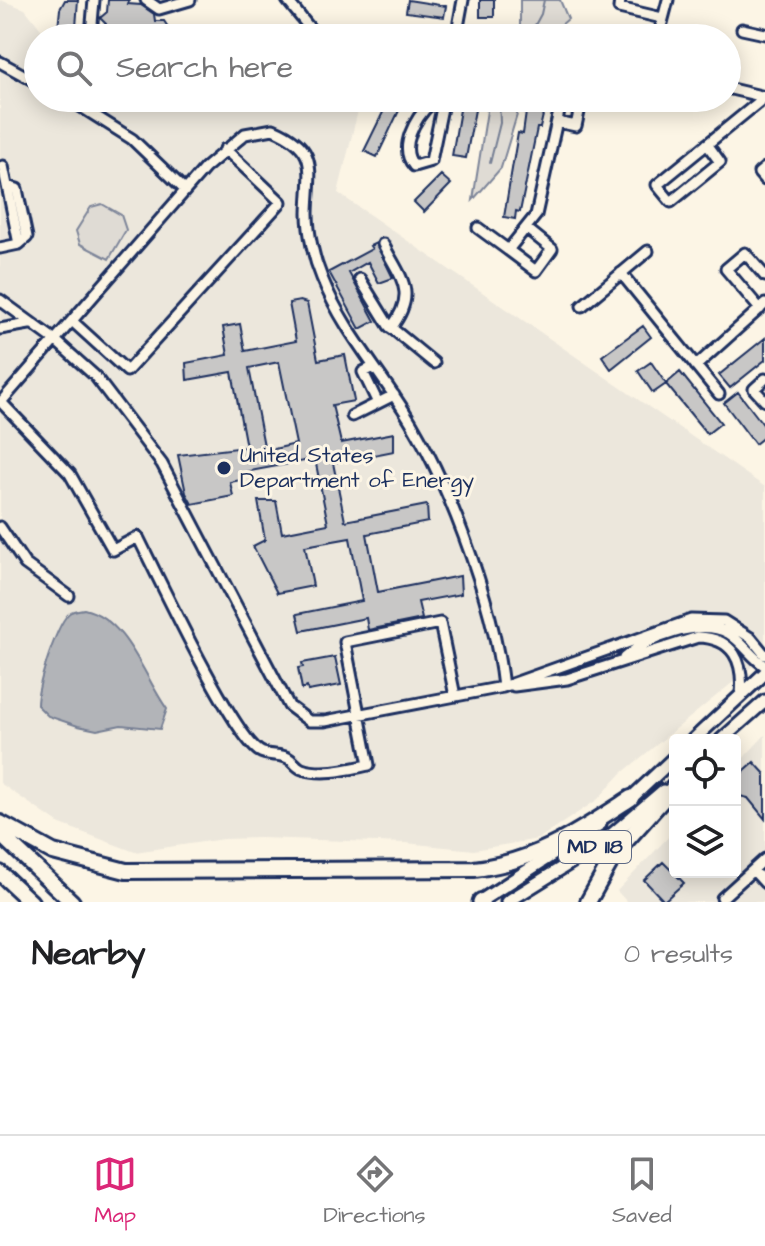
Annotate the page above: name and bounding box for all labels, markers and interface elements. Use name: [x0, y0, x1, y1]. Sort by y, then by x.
search box: [24, 24, 741, 112]
icon: search: [52, 46, 96, 90]
text: Search here: [116, 47, 293, 89]
place label: United States Department of Energy: [240, 440, 474, 497]
marker: United States Department of Energy: [215, 459, 233, 477]
map controls: [669, 734, 741, 878]
button: locate: [669, 734, 741, 806]
button: layers: [669, 806, 741, 878]
road number: MD 118: [559, 831, 631, 863]
text: Nearby: [32, 930, 146, 978]
text: 0 results: [624, 936, 733, 972]
tab: Map: [93, 1152, 137, 1231]
tab: Directions: [323, 1152, 426, 1231]
tab: Saved: [612, 1152, 672, 1231]

